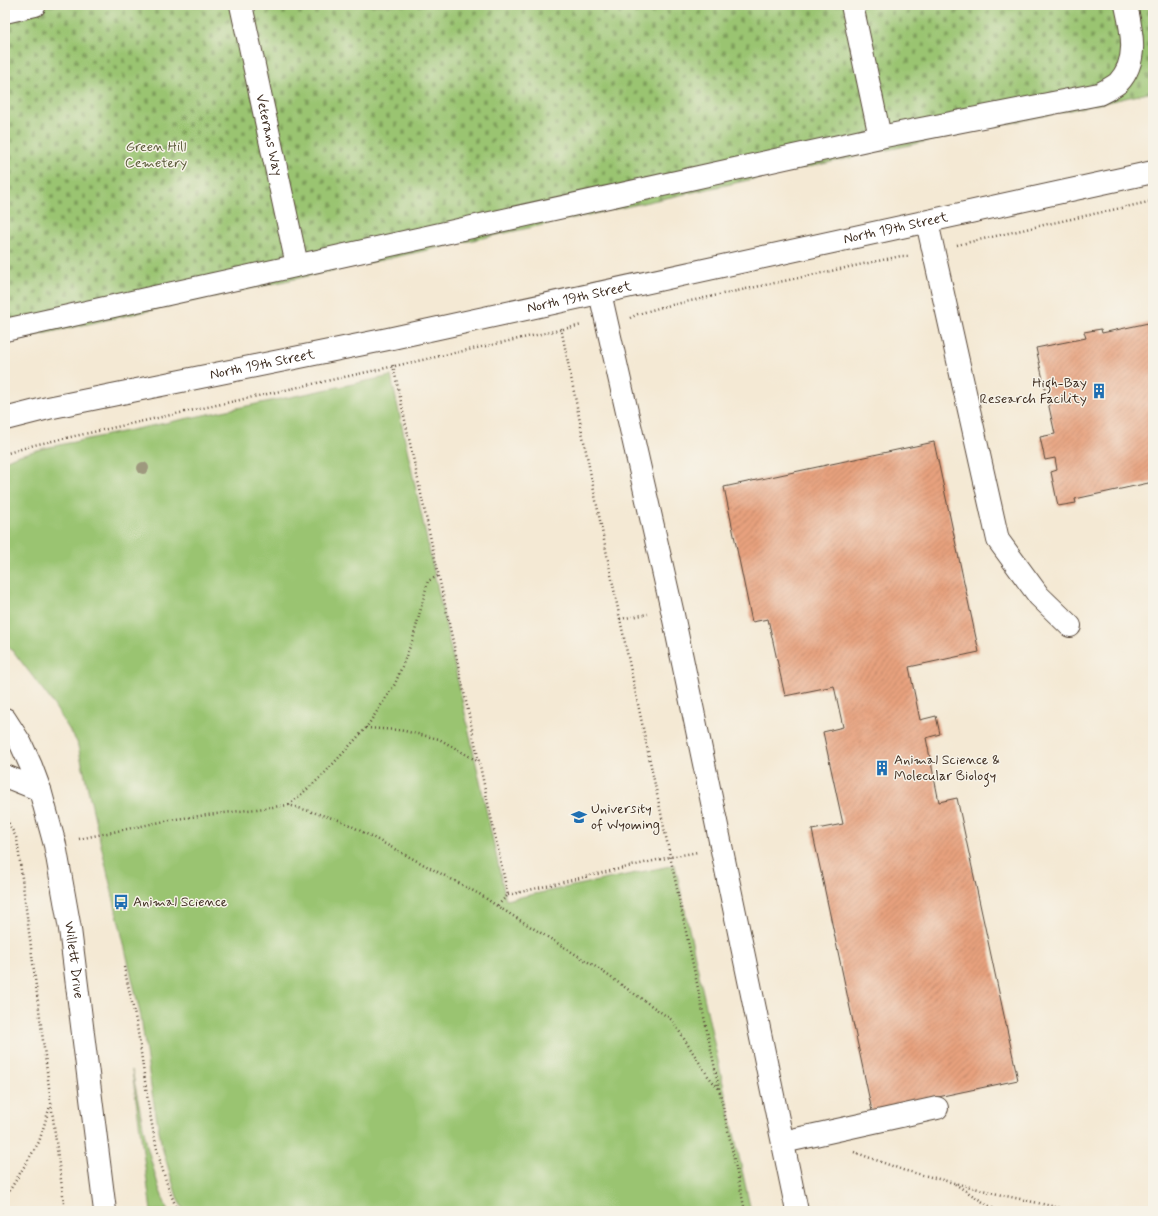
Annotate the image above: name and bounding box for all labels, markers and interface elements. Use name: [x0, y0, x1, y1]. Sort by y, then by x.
street label: Veterans Way: [251, 93, 287, 177]
park label: Green Hill Cemetery: [125, 138, 187, 172]
street label: North 19th Street: [842, 208, 950, 248]
street label: North 19th Street: [525, 277, 634, 317]
street label: North 19th Street: [208, 345, 317, 384]
place label: High-Bay Research Facility: [980, 374, 1087, 408]
building icon: High-Bay Research Facility: [1090, 382, 1108, 400]
place label: Animal Science & Molecular Biology: [894, 751, 1000, 787]
building icon: Animal Science & Molecular Biology: [873, 759, 891, 777]
place label: University of Wyoming: [591, 800, 660, 835]
school or university icon: University of Wyoming: [570, 808, 588, 826]
bus stop icon: Animal Science: [112, 893, 130, 911]
place label: Animal Science: [133, 893, 228, 911]
street label: Willett Drive: [60, 920, 88, 1000]

